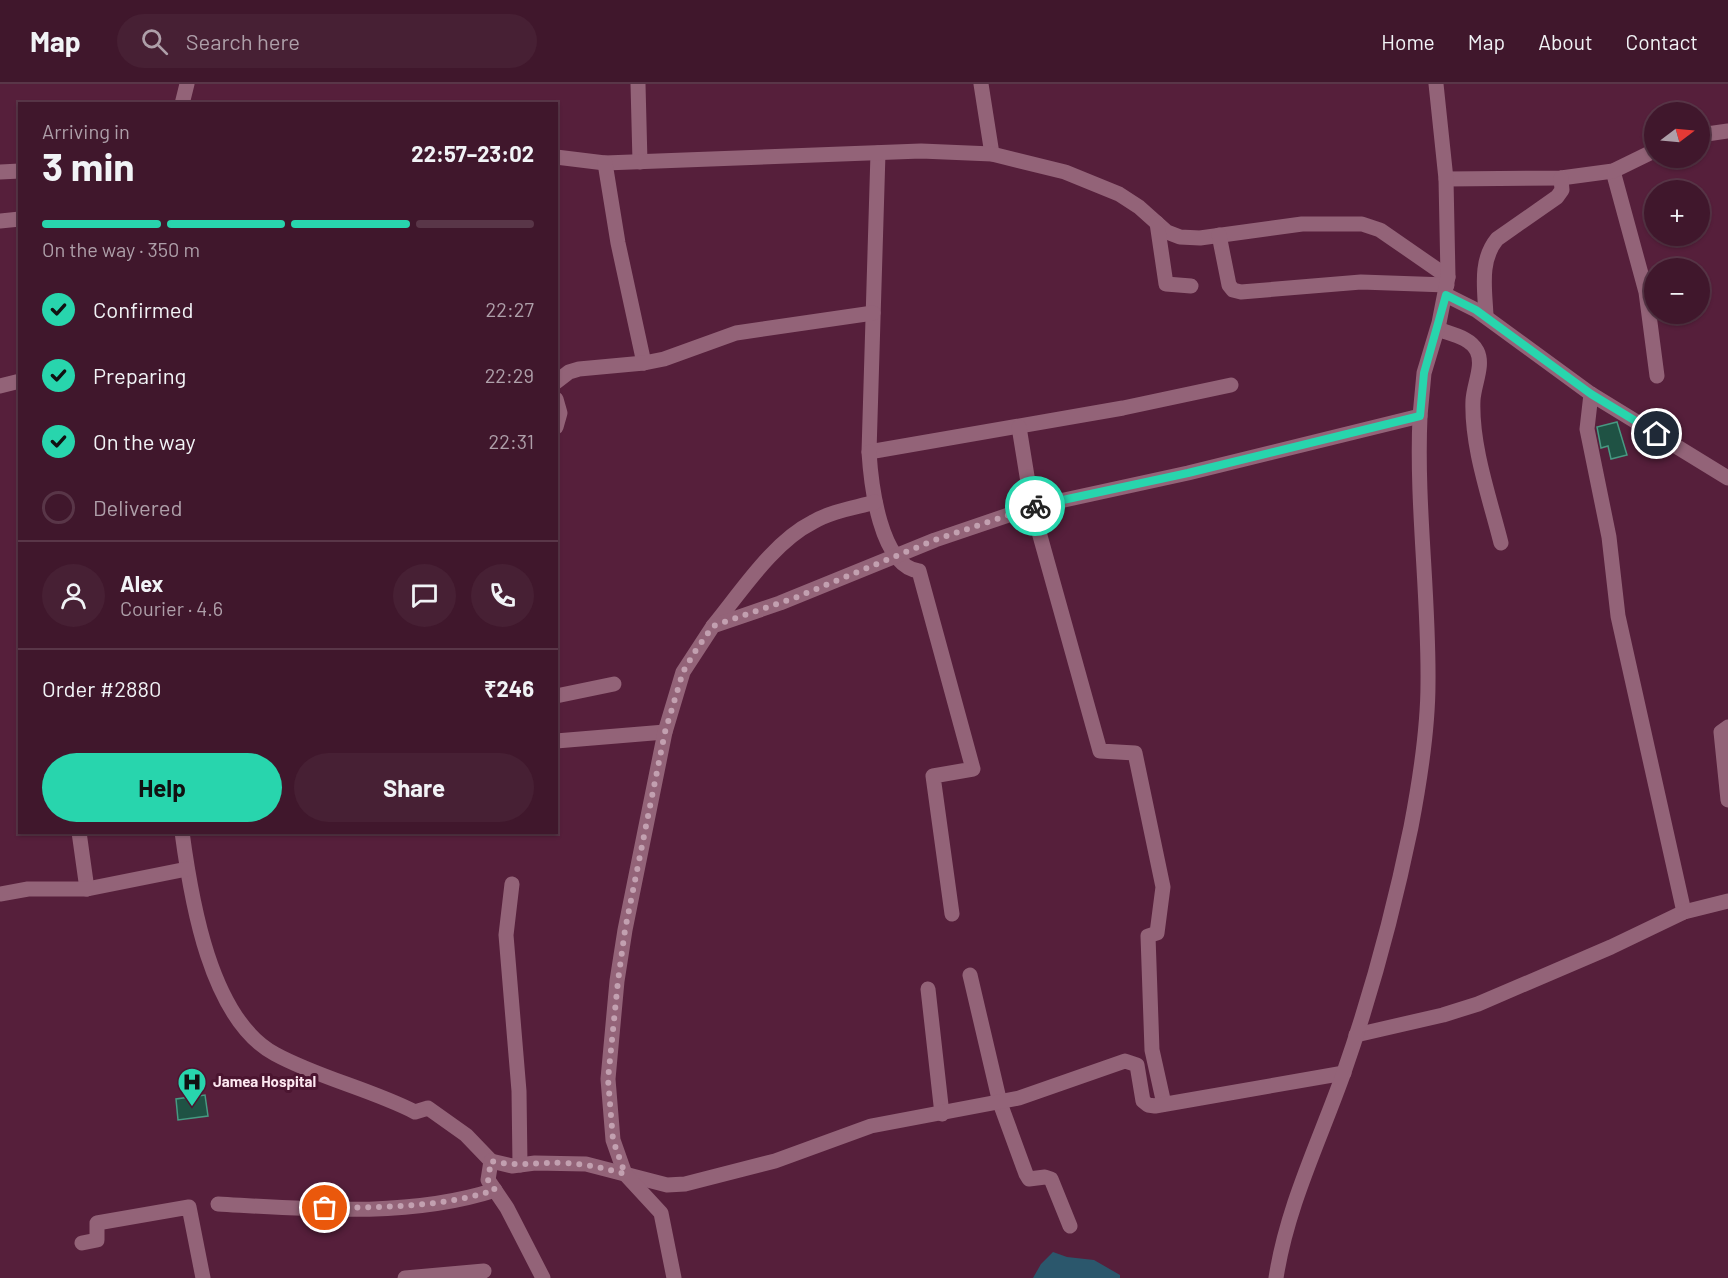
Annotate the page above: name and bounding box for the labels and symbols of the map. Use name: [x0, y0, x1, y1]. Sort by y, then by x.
north arrow: [1644, 102, 1710, 168]
pin: [1631, 408, 1682, 459]
courier: [1005, 476, 1065, 536]
hospital icon: Jamea Hospital: [176, 1066, 208, 1108]
place label: Jamea Hospital: [213, 1072, 316, 1090]
pin: [299, 1182, 350, 1233]

